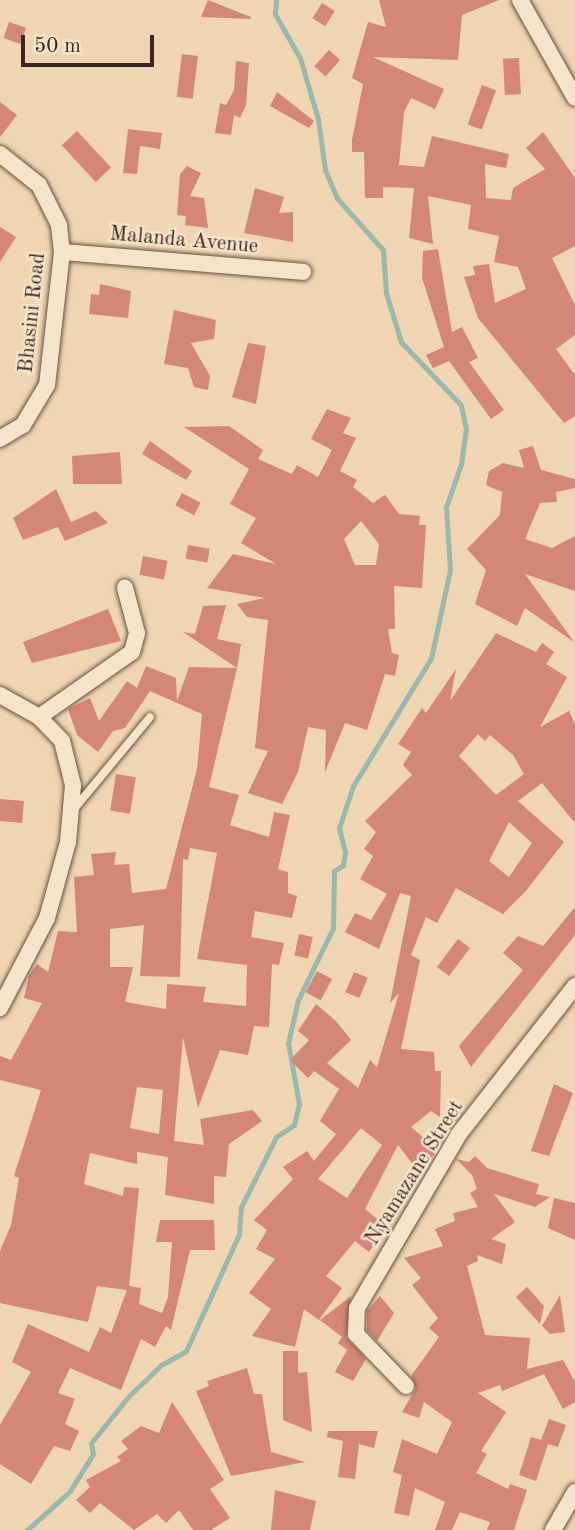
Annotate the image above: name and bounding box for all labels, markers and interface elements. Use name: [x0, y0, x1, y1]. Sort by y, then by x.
scale bar: [24, 21, 158, 65]
text: 50 m: [34, 36, 81, 57]
street label: Malanda Avenue: [109, 222, 259, 260]
street label: Bhasini Road: [14, 252, 52, 374]
street label: Nyamazane Street: [360, 1096, 470, 1250]

